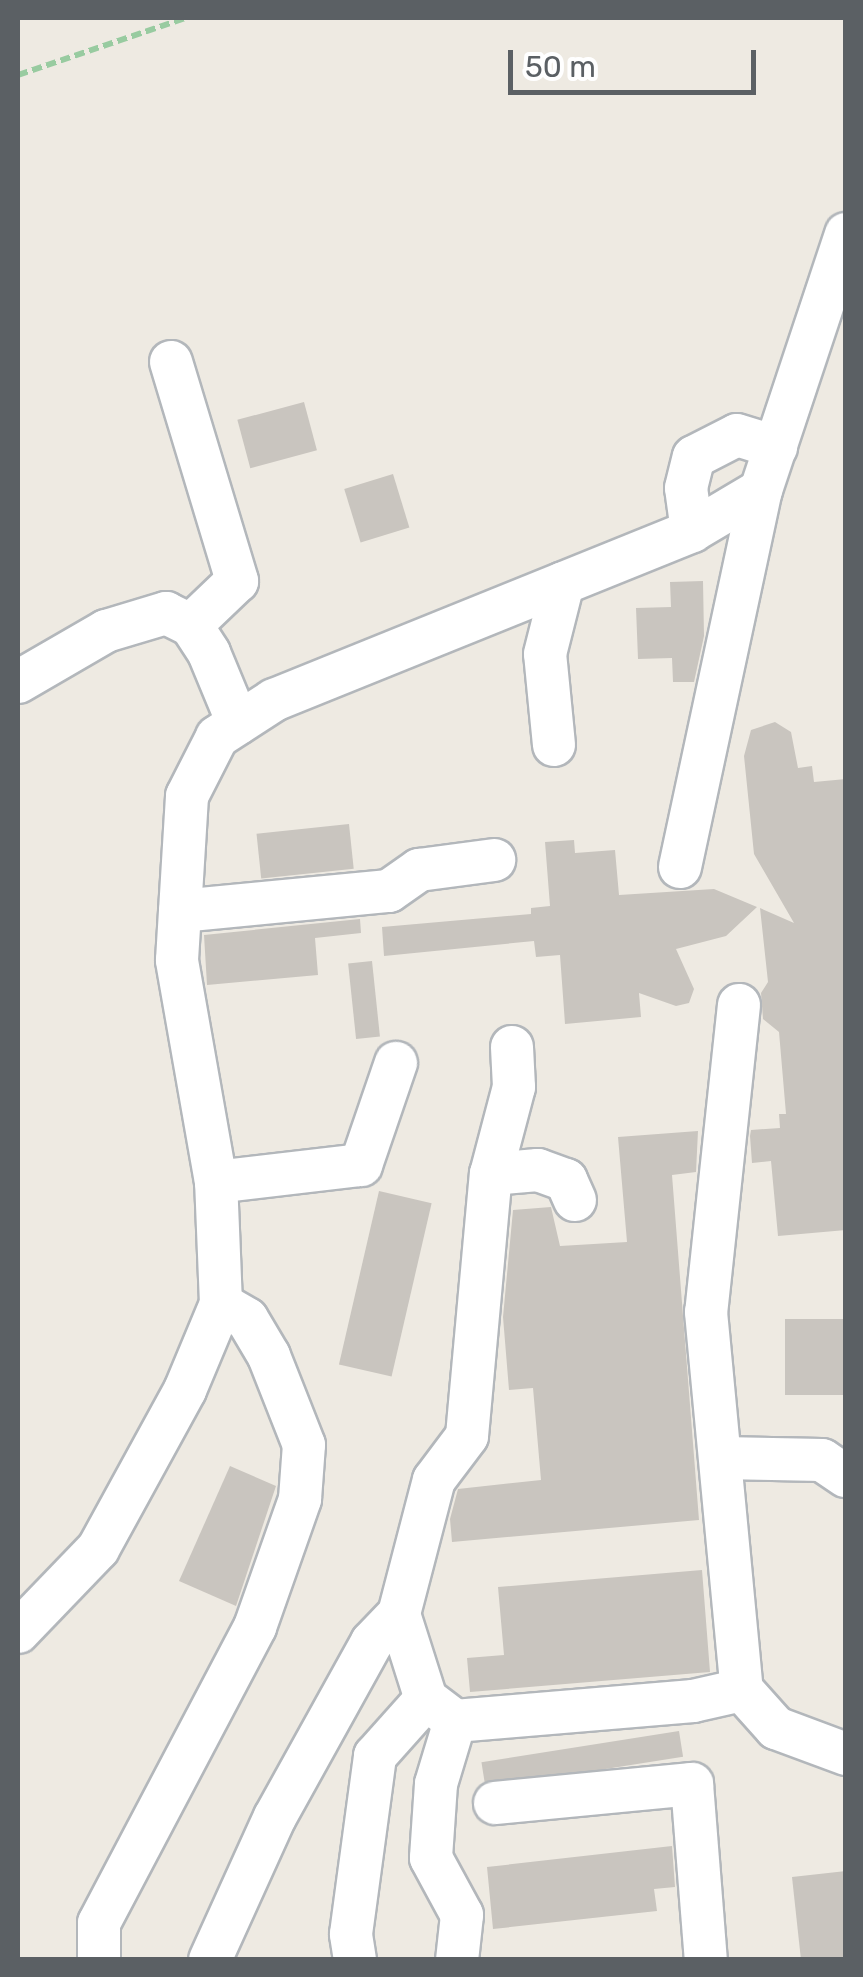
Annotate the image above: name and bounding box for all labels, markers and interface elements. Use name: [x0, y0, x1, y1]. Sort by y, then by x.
scale bar: [513, 30, 760, 92]
text: 50 m: [525, 49, 596, 85]

